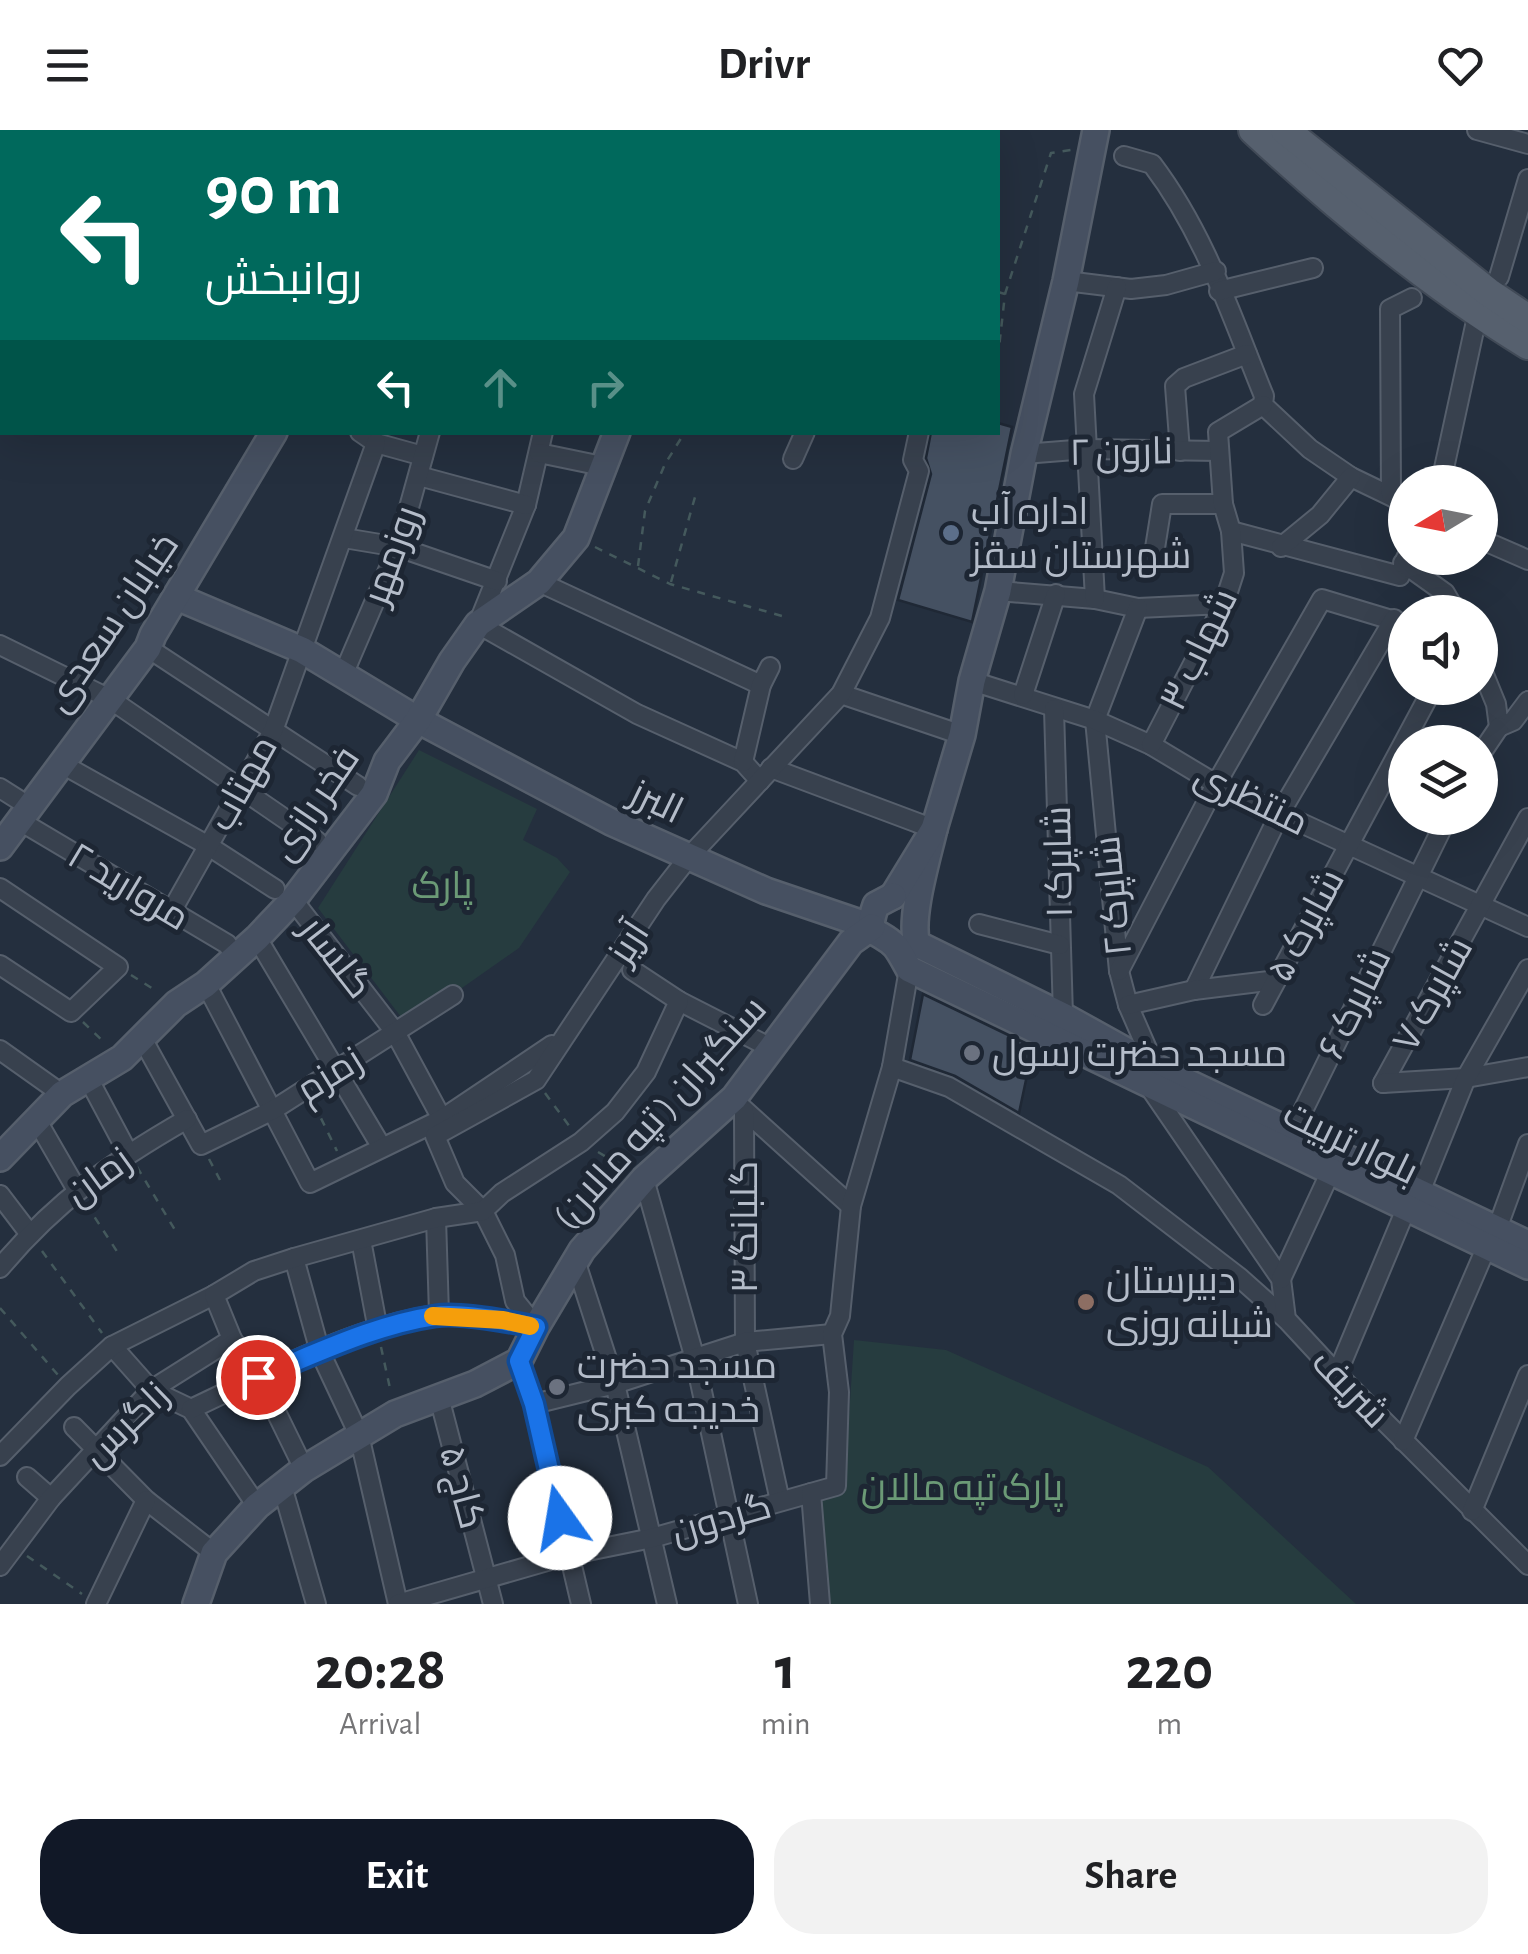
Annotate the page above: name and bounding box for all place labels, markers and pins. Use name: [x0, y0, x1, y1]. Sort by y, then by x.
place label: اداره آب شهرستان سقز: [969, 491, 1191, 578]
marker: اداره آب شهرستان سقز: [940, 522, 962, 544]
place label: مسجد حضرت رسول: [992, 1036, 1287, 1076]
marker: مسجد حضرت رسول: [961, 1042, 983, 1064]
place label: دبیرستان شبانه روزی: [1106, 1263, 1273, 1346]
marker: دبیرستان شبانه روزی: [1075, 1291, 1097, 1313]
pin: [216, 1335, 301, 1420]
place label: مسجد حضرت خدیجه کبری: [577, 1348, 777, 1431]
marker: مسجد حضرت خدیجه کبری: [546, 1376, 568, 1398]

